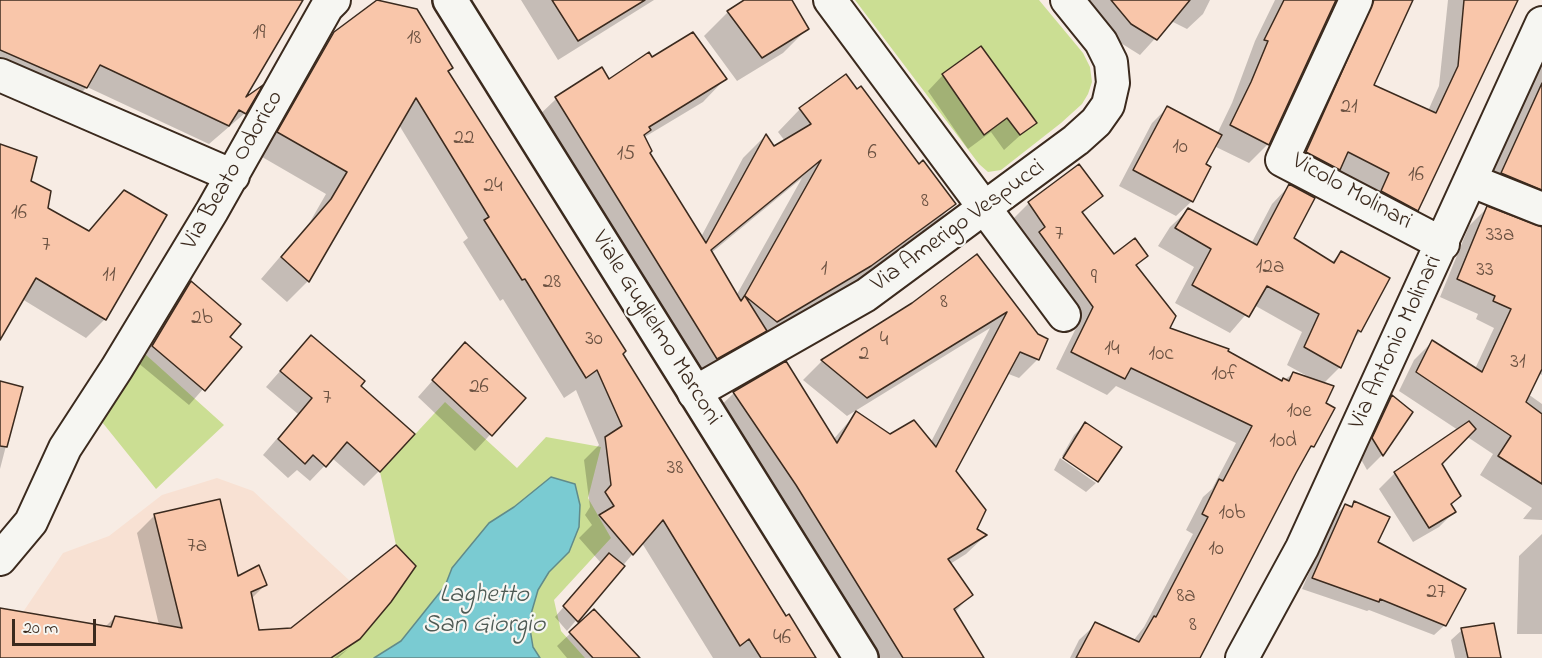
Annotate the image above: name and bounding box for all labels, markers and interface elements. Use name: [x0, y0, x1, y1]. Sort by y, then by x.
house number: 19: [253, 22, 265, 48]
house number: 18: [407, 27, 421, 53]
street label: Via Beato Odorico: [177, 86, 291, 256]
house number: 21: [1340, 96, 1358, 122]
house number: 22: [454, 127, 474, 153]
house number: 10: [1172, 136, 1188, 162]
house number: 6: [867, 142, 877, 168]
house number: 15: [617, 143, 635, 169]
street label: Vicolo Molinari: [1286, 148, 1416, 238]
street label: Via Amerigo Vespucci: [867, 154, 1051, 300]
house number: 16: [1408, 164, 1424, 190]
house number: 24: [483, 175, 503, 201]
house number: 8: [921, 190, 929, 216]
house number: 16: [11, 202, 27, 228]
house number: 7: [1055, 223, 1063, 249]
house number: 33a: [1486, 224, 1514, 250]
street label: Viale Guglielmo Marconi: [584, 227, 726, 431]
house number: 7: [42, 234, 50, 260]
street label: Via Antonio Molinari: [1344, 251, 1450, 435]
house number: 12a: [1256, 256, 1284, 282]
house number: 1: [821, 258, 827, 284]
house number: 33: [1476, 259, 1494, 285]
house number: 11: [102, 264, 116, 290]
house number: 9: [1091, 267, 1097, 293]
house number: 28: [543, 271, 561, 297]
house number: 8: [940, 291, 948, 317]
house number: 2b: [191, 307, 213, 333]
house number: 30: [585, 328, 603, 354]
house number: 4: [880, 329, 888, 355]
house number: 14: [1104, 338, 1120, 364]
house number: 2: [859, 343, 869, 369]
house number: 10c: [1148, 343, 1174, 369]
house number: 31: [1510, 351, 1526, 377]
house number: 10f: [1211, 363, 1237, 389]
house number: 26: [469, 376, 489, 402]
house number: 7: [323, 387, 331, 413]
house number: 10e: [1286, 400, 1312, 426]
house number: 10d: [1269, 430, 1297, 456]
house number: 38: [667, 457, 683, 483]
house number: 10b: [1219, 502, 1245, 528]
house number: 7a: [187, 535, 207, 561]
house number: 10: [1208, 538, 1224, 564]
water label: Laghetto San Giorgio: [423, 581, 545, 642]
house number: 27: [1426, 581, 1446, 607]
house number: 8a: [1176, 585, 1196, 611]
scale bar: [15, 607, 99, 645]
house number: 8: [1189, 614, 1197, 640]
text: 20 m: [23, 616, 58, 642]
house number: 46: [773, 627, 791, 653]

